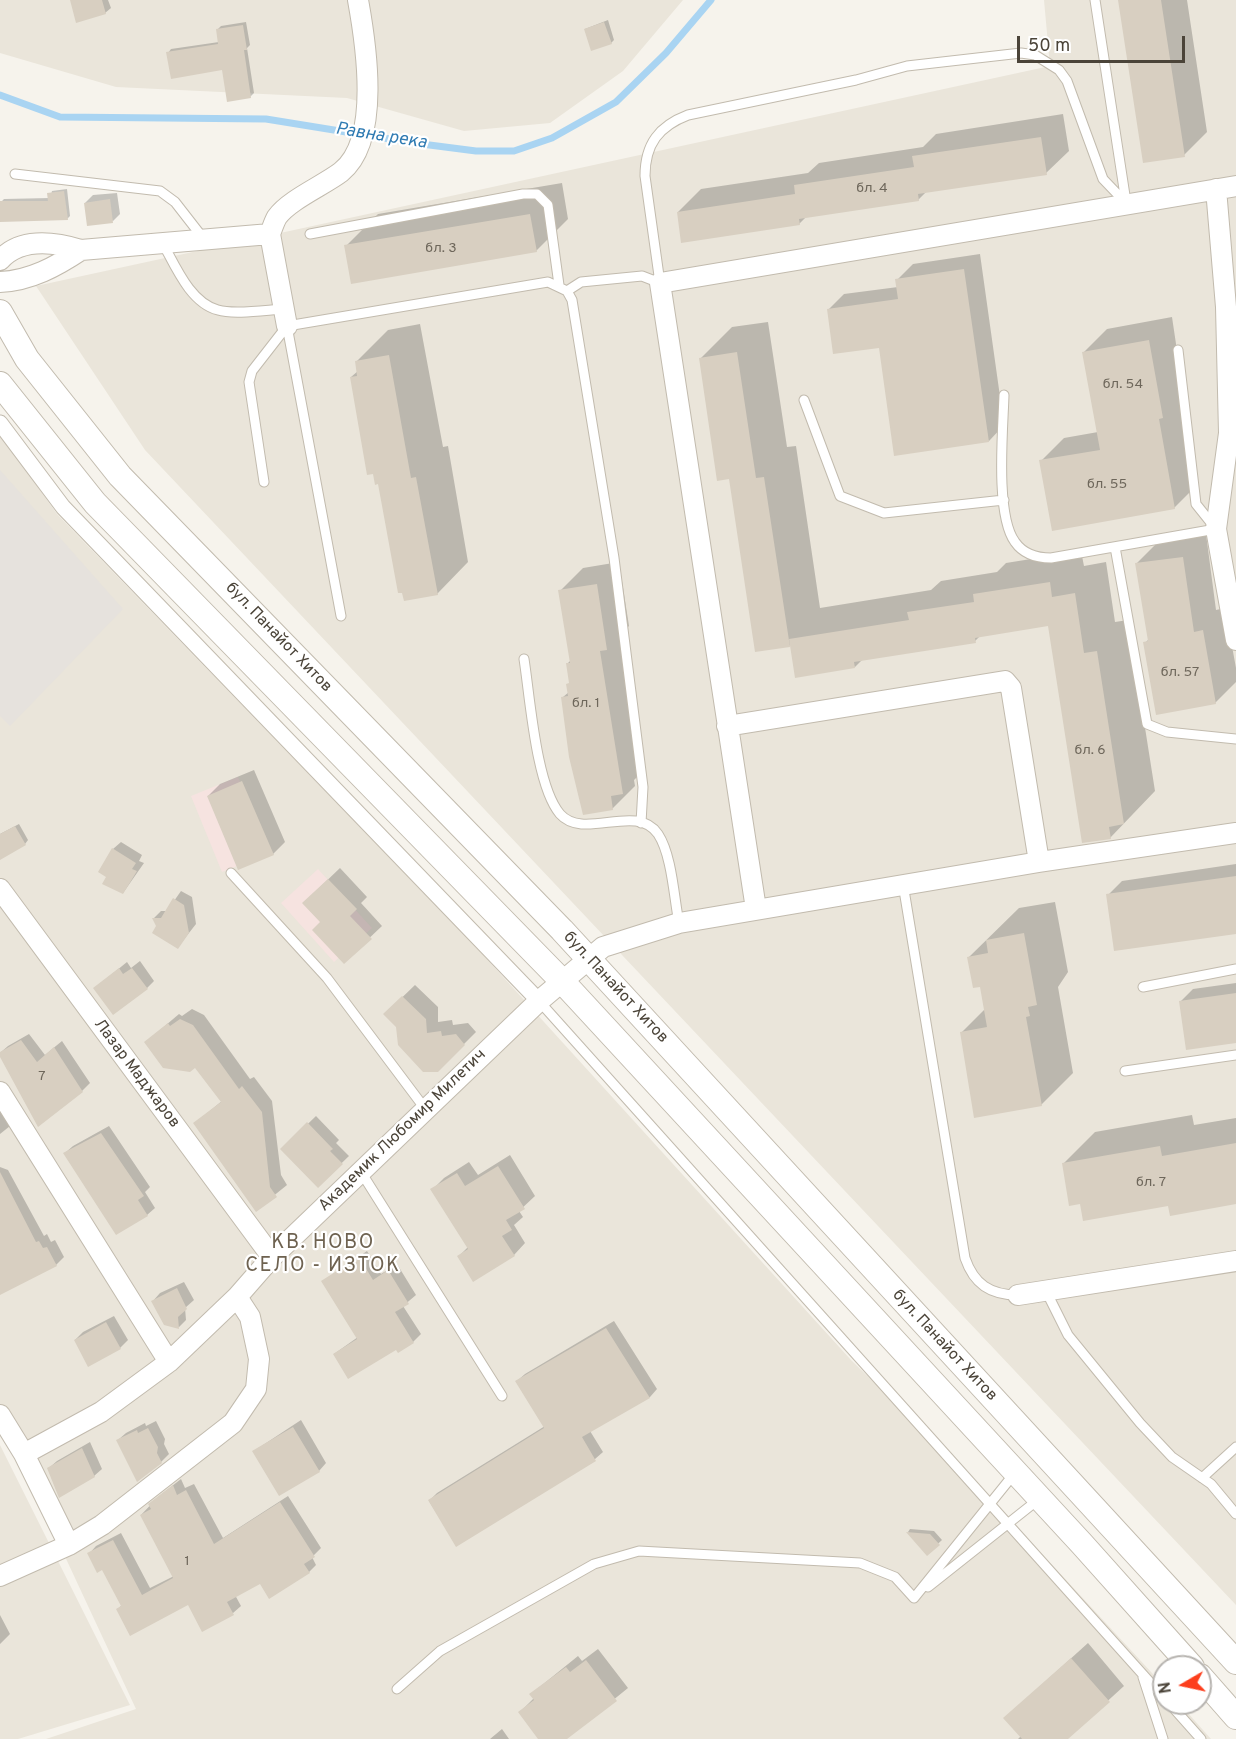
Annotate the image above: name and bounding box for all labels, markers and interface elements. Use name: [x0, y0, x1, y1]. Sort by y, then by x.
scale bar: [1020, 24, 1188, 62]
text: 50 m: [1028, 35, 1070, 58]
water label: Равна река: [334, 119, 428, 155]
house number: бл. 4: [856, 181, 888, 197]
house number: бл. 3: [425, 241, 457, 257]
house number: бл. 54: [1103, 377, 1143, 393]
house number: бл. 55: [1087, 477, 1127, 493]
street label: бул. Панайот Хитов: [221, 579, 335, 697]
house number: бл. 57: [1161, 665, 1199, 681]
house number: бл. 1: [572, 696, 600, 712]
house number: бл. 6: [1074, 743, 1106, 759]
street label: бул. Панайот Хитов: [558, 928, 672, 1048]
street label: Лазар Маджаров: [89, 1016, 183, 1132]
street label: Академик Любомир Милетич: [315, 1046, 491, 1216]
house number: 7: [38, 1069, 46, 1085]
house number: бл. 7: [1136, 1175, 1166, 1191]
district label: КВ. НОВО СЕЛО - ИЗТОК: [245, 1232, 401, 1279]
street label: бул. Панайот Хитов: [887, 1286, 1001, 1406]
house number: 1: [184, 1554, 190, 1570]
north arrow: [1152, 1655, 1212, 1715]
text: N: [1155, 1680, 1177, 1695]

